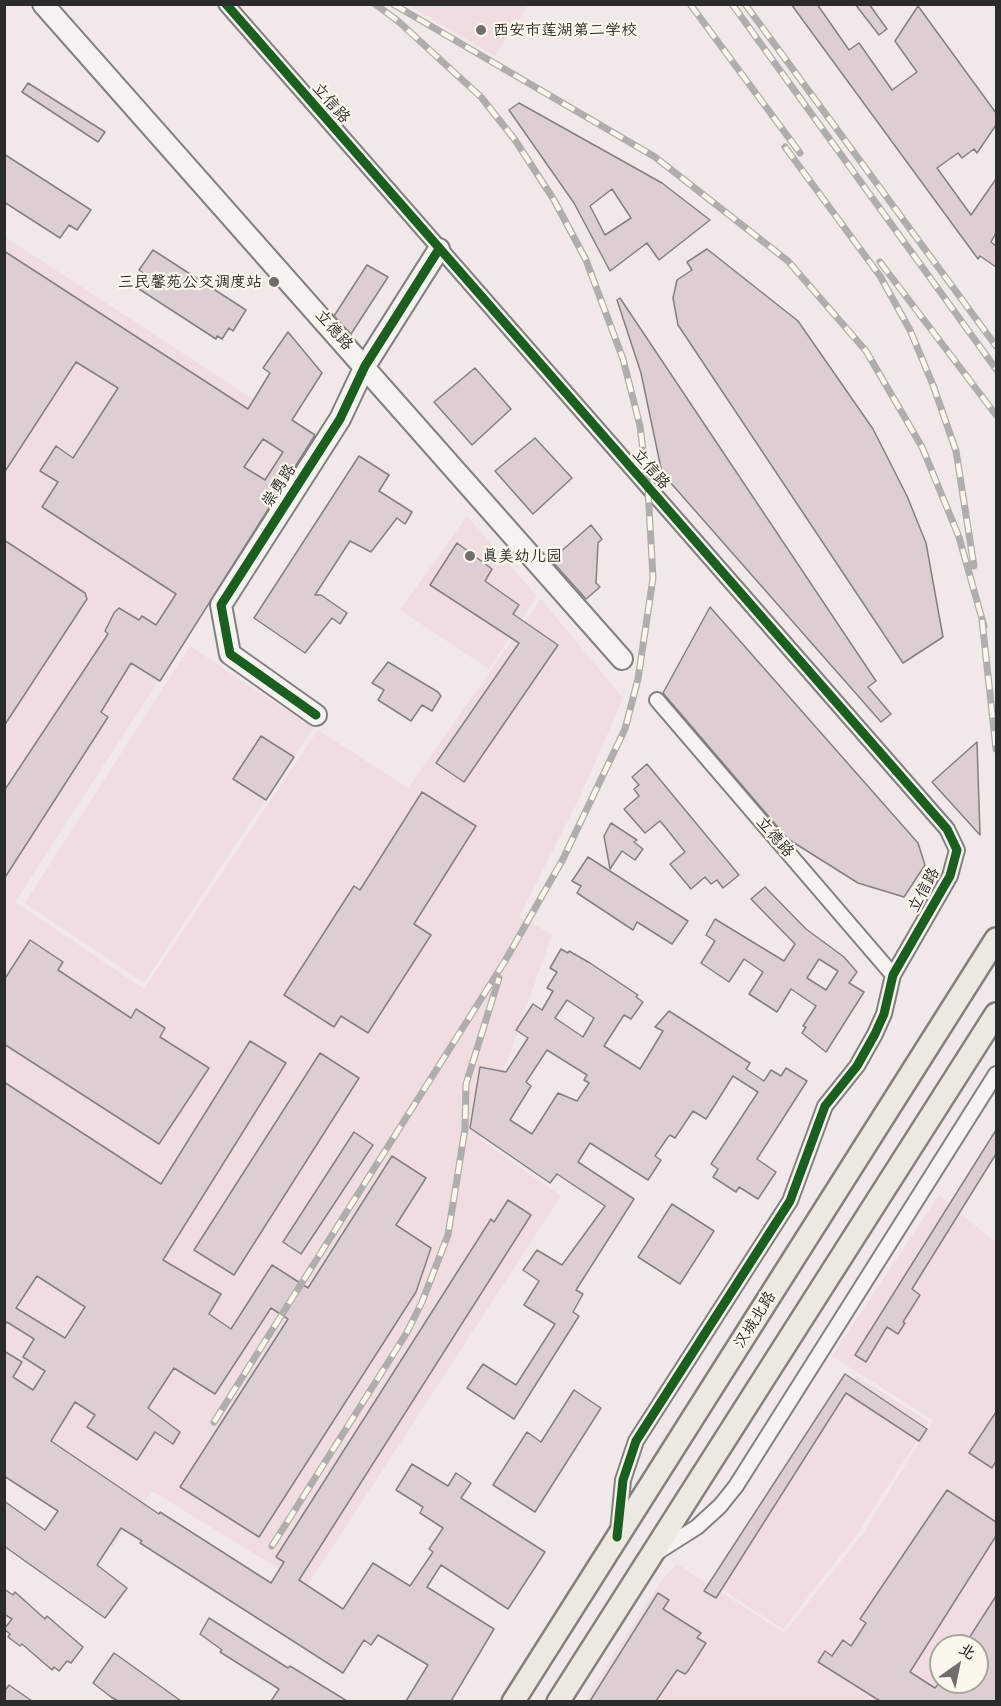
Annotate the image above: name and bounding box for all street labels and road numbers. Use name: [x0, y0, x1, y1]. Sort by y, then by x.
street label: 立信路: [308, 79, 354, 127]
street label: 立德路: [311, 306, 357, 354]
street label: 立信路: [628, 445, 674, 493]
street label: 崇勇路: [258, 461, 300, 511]
street label: 立德路: [752, 813, 798, 861]
street label: 立信路: [904, 864, 944, 916]
street label: 汉城北路: [730, 1288, 780, 1352]

